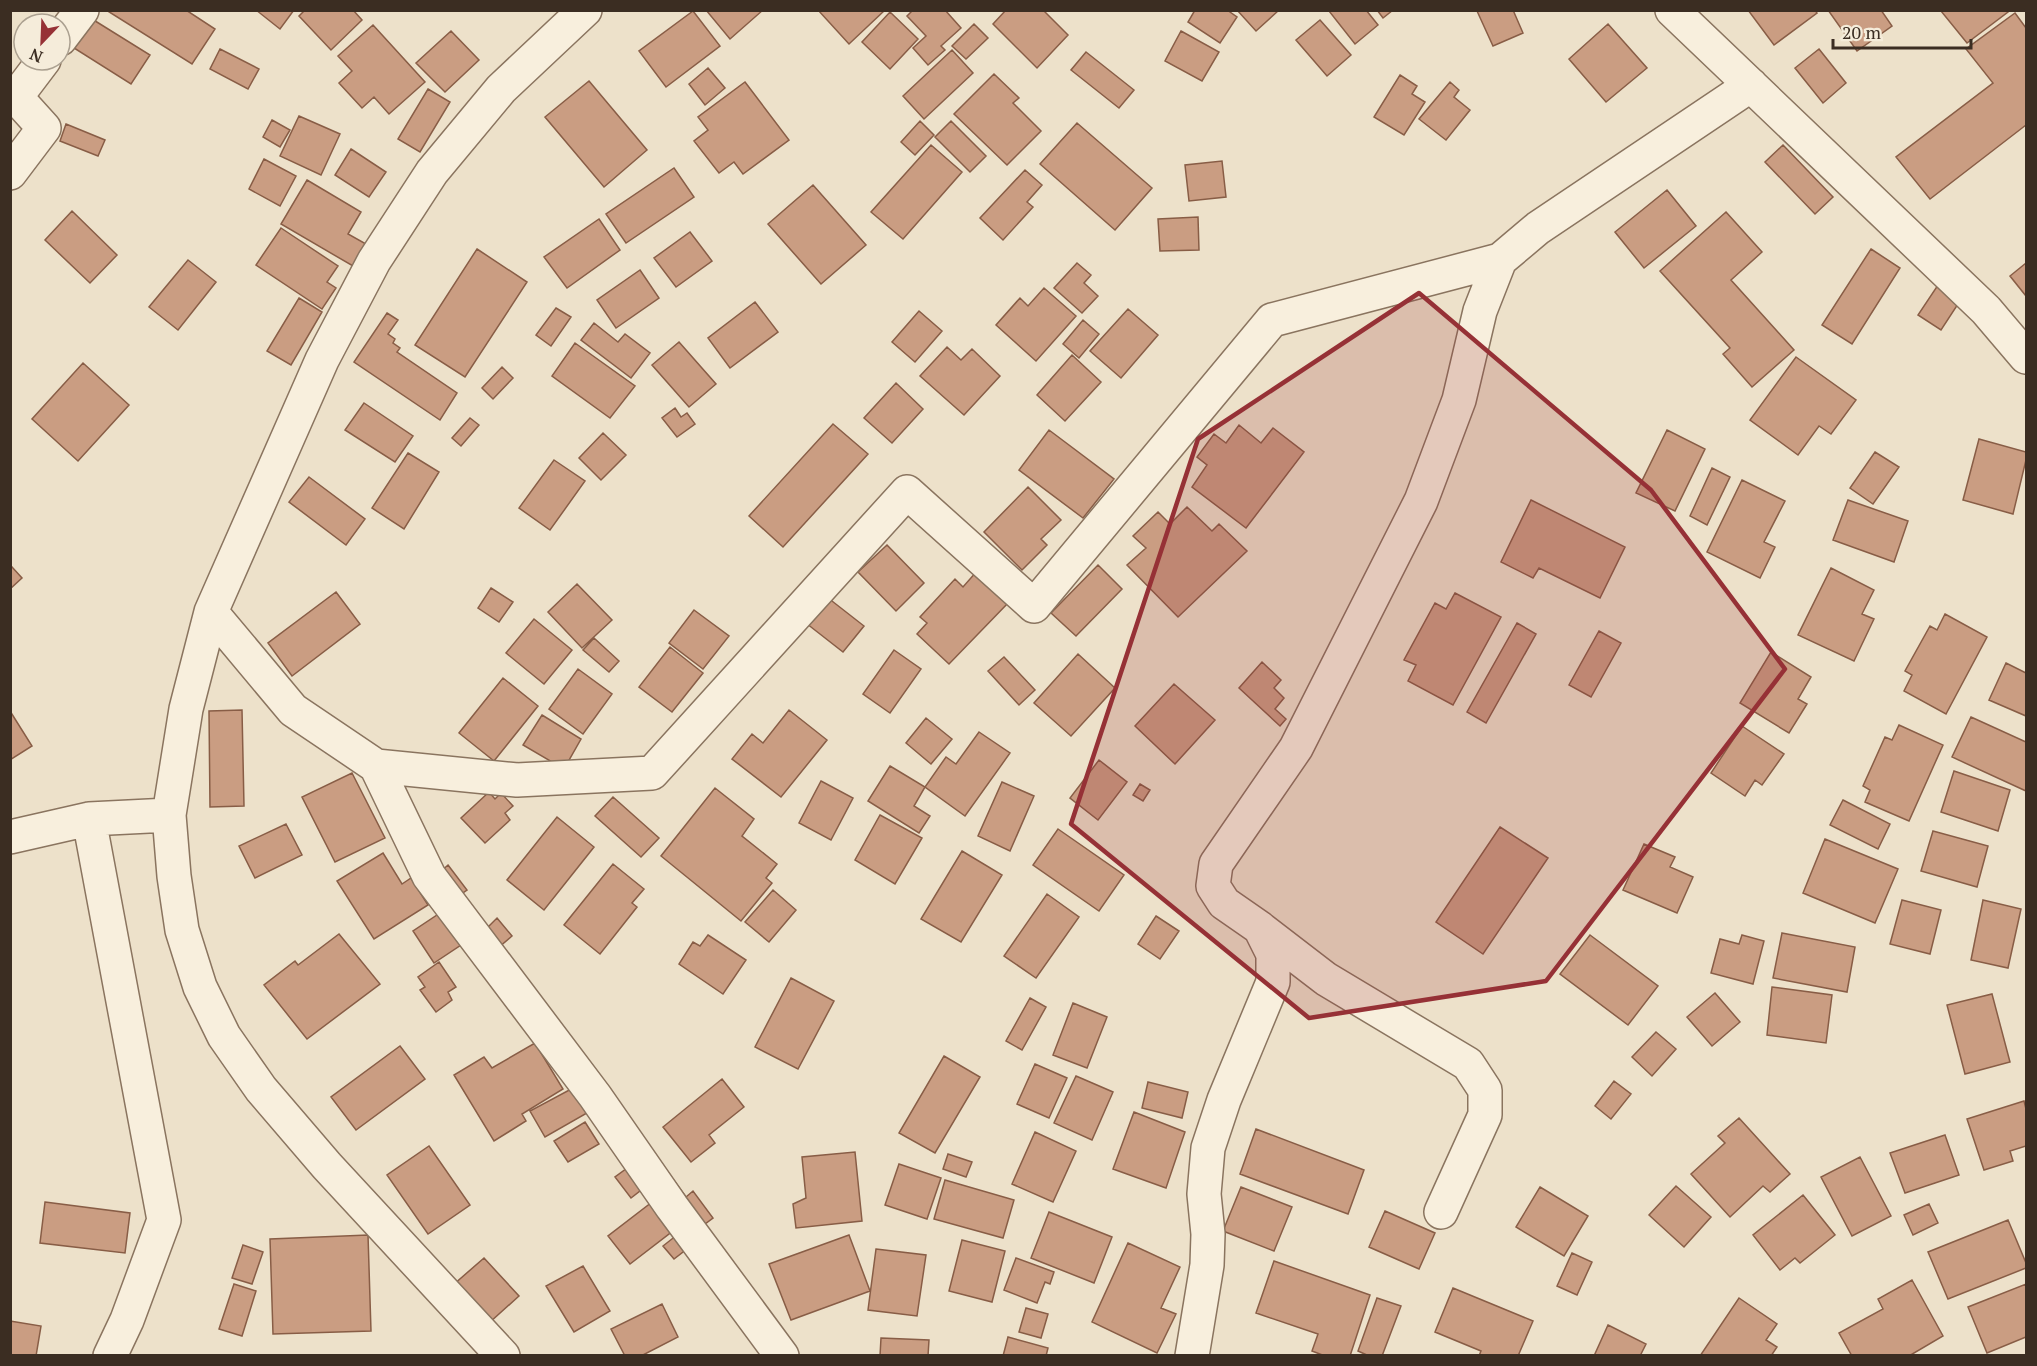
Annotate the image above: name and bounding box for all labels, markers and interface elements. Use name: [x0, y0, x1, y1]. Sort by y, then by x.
north arrow: [12, 12, 72, 72]
scale bar: [1833, 12, 1971, 50]
text: 20 m: [1842, 20, 1882, 44]
text: N: [26, 43, 46, 68]

